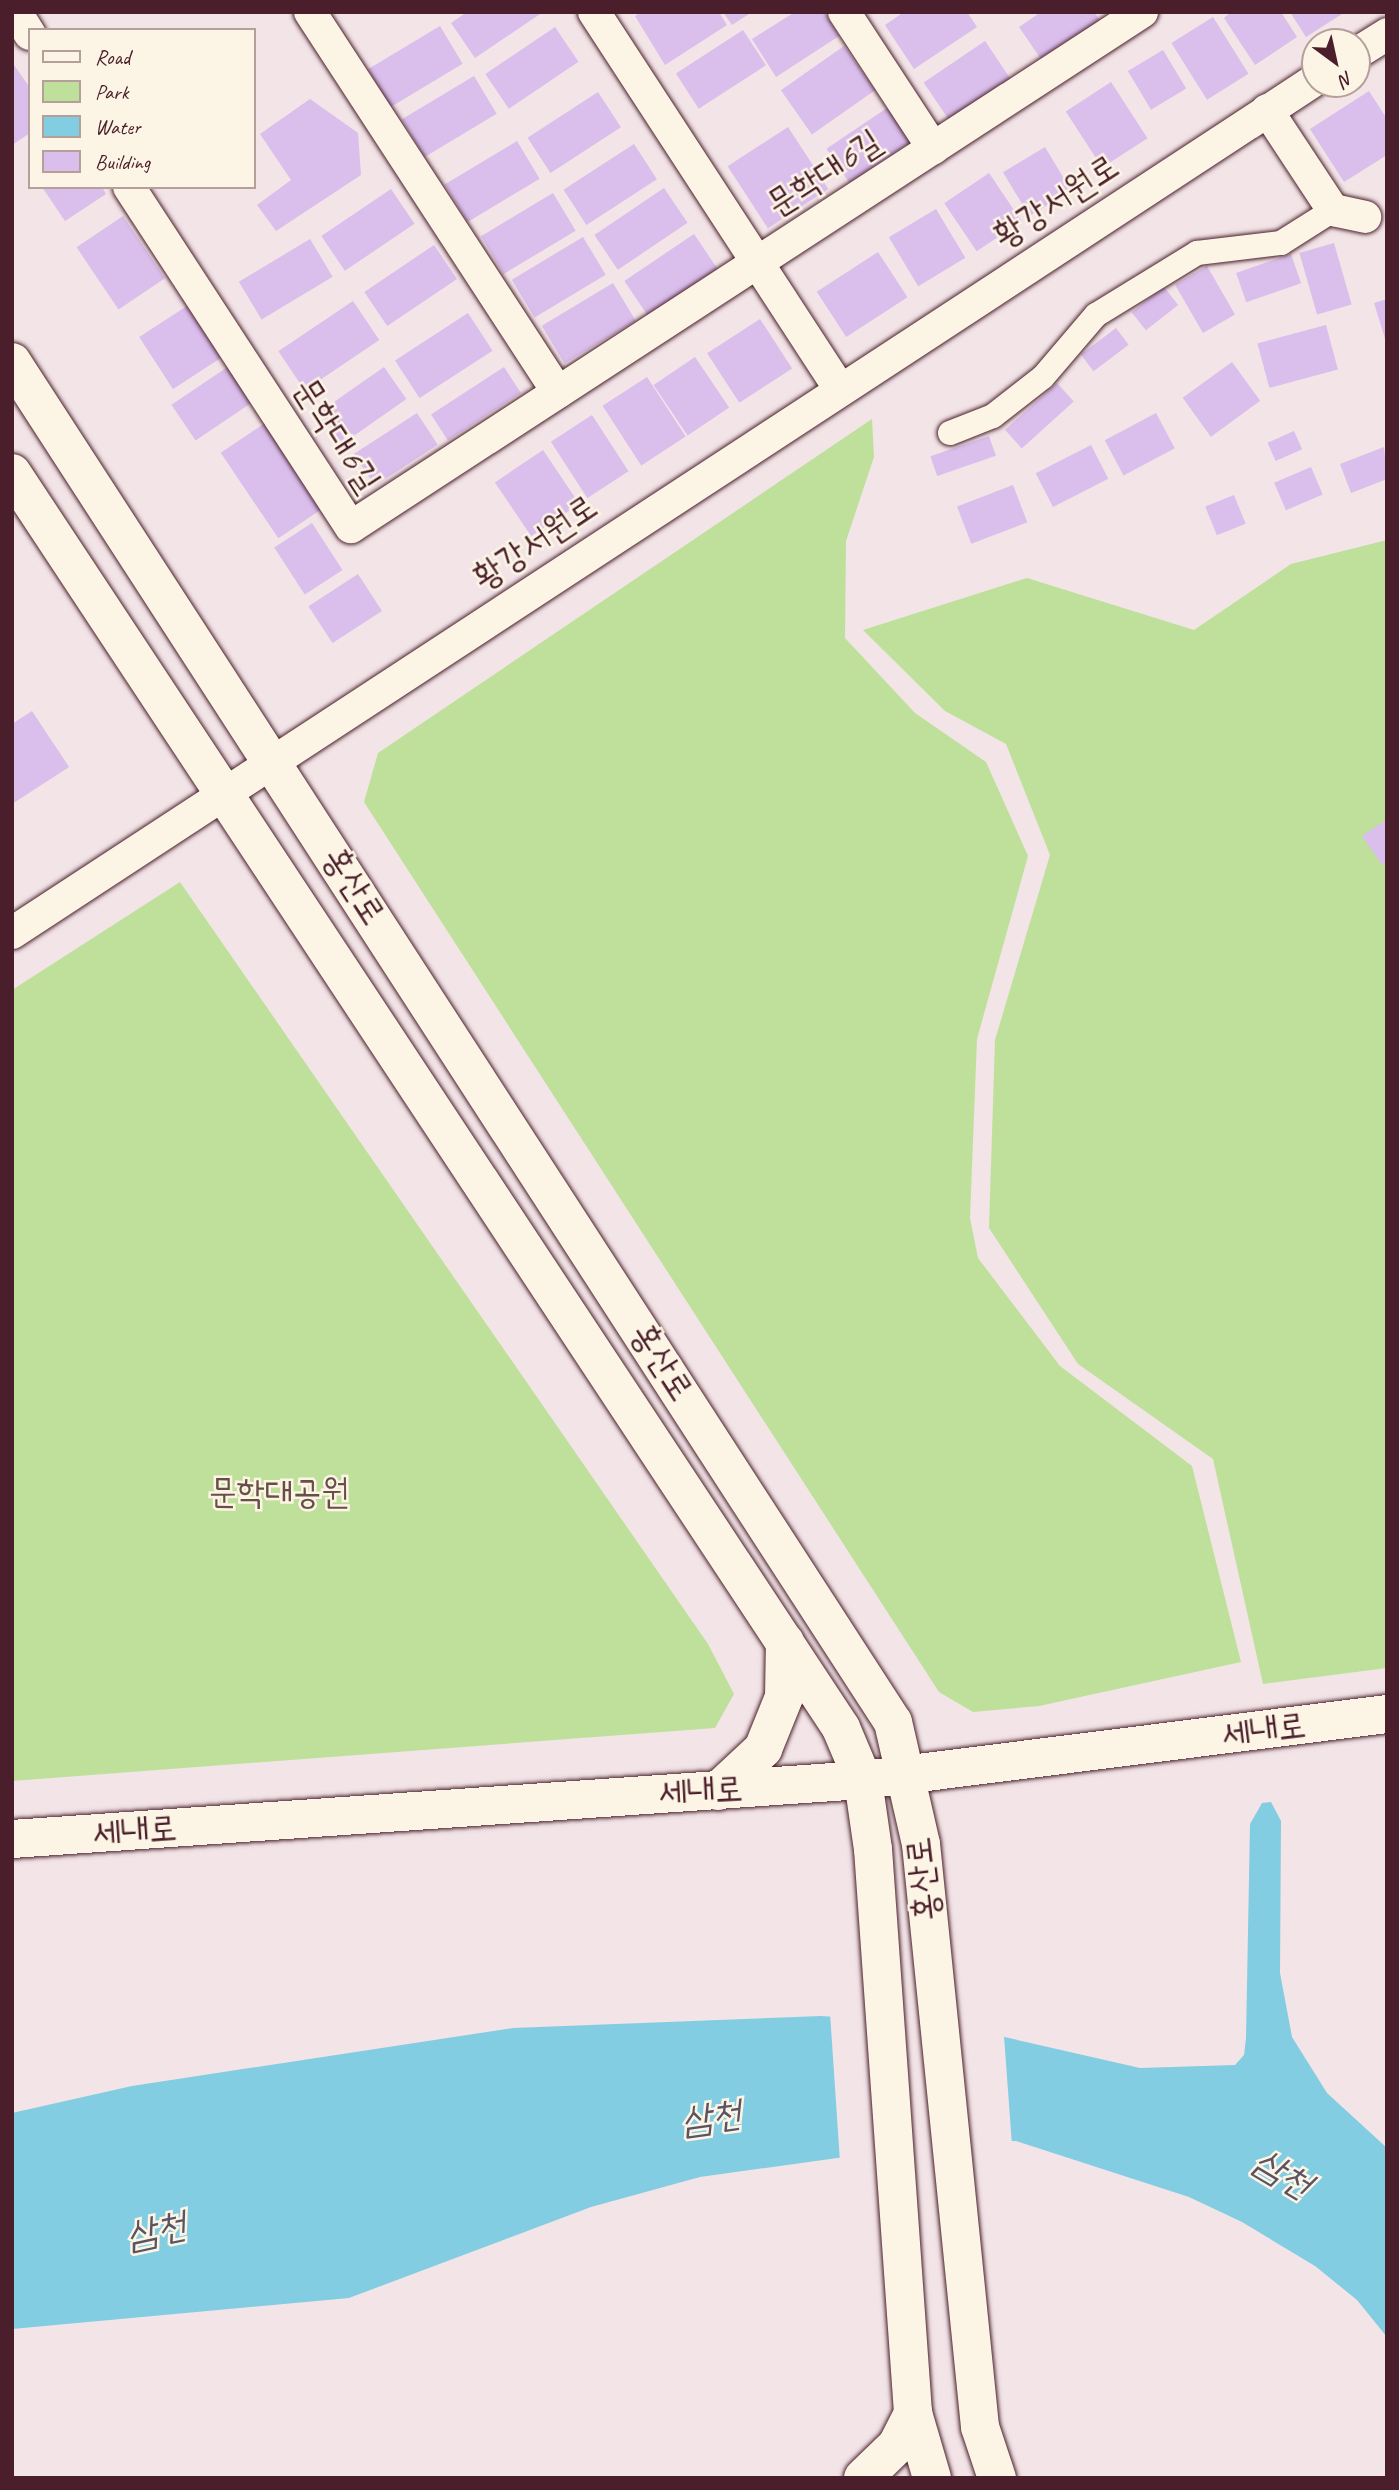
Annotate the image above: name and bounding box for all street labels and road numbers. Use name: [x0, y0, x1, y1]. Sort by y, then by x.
street label: 문학대6길: [759, 120, 889, 226]
street label: 황강서원로: [986, 145, 1126, 257]
street label: 문학대6길: [284, 370, 390, 500]
street label: 황강서원로: [465, 485, 605, 599]
street label: 홍산로: [313, 839, 395, 933]
street label: 홍산로: [621, 1315, 703, 1409]
street label: 세내로: [1220, 1704, 1308, 1756]
street label: 세내로: [658, 1768, 744, 1814]
street label: 세내로: [91, 1807, 179, 1855]
street label: 홍산로: [897, 1835, 949, 1923]

